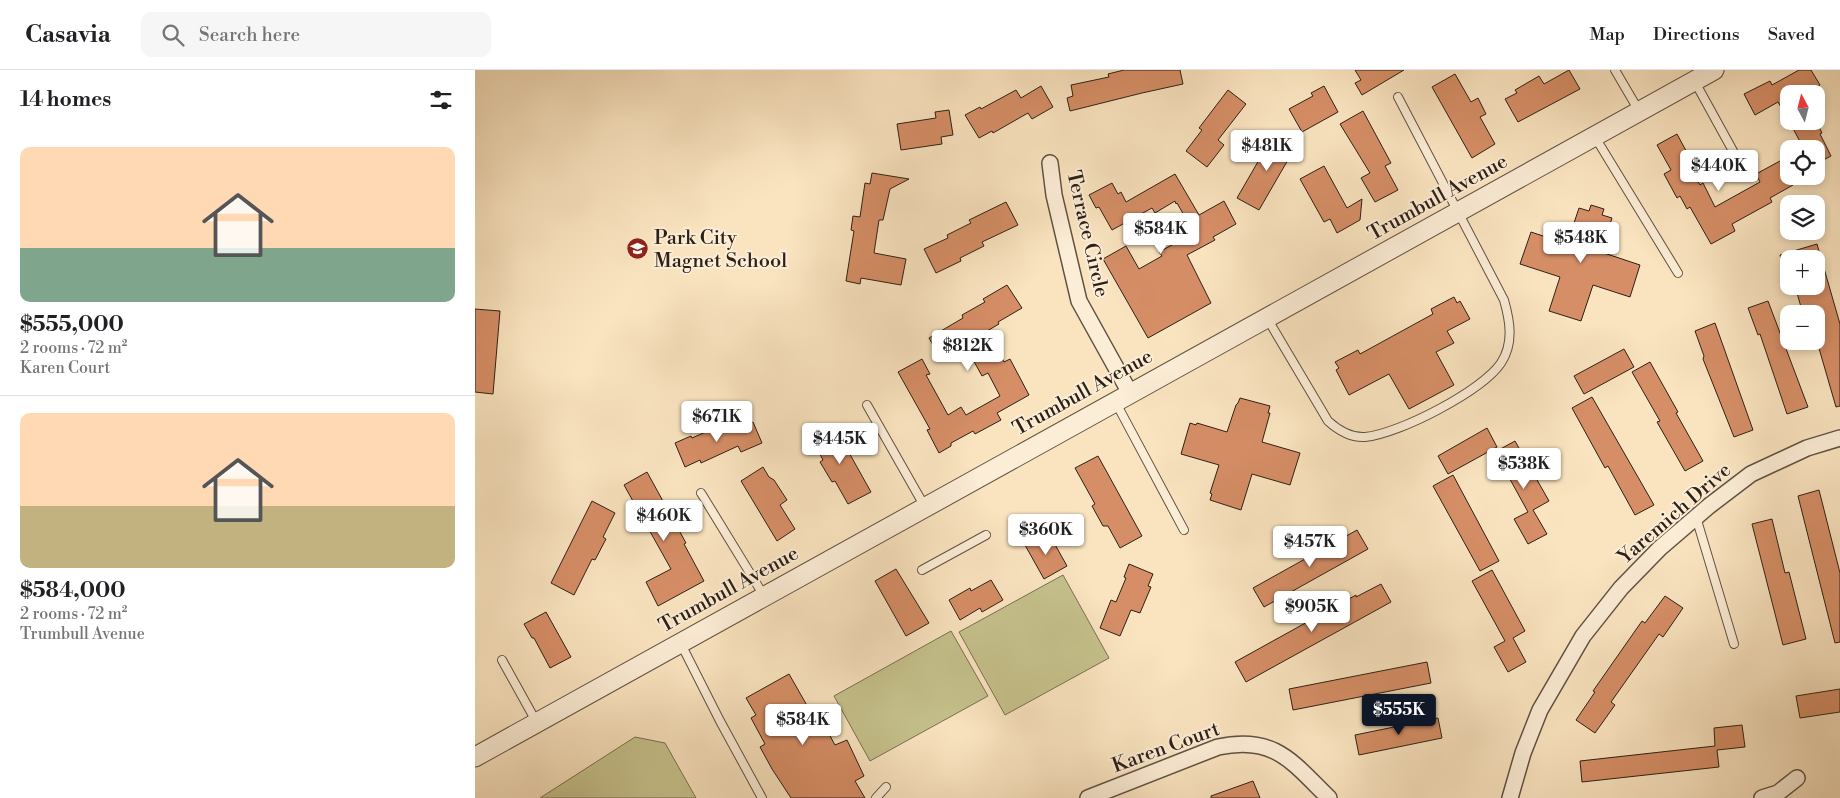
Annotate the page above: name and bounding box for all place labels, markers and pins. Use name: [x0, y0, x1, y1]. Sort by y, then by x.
pin: $481K: [1232, 129, 1302, 172]
pin: $440K: [1684, 150, 1754, 192]
pin: $584K: [1126, 212, 1196, 255]
pin: $548K: [1546, 222, 1616, 264]
place label: Park City Magnet School: [654, 226, 787, 274]
school or university icon: Park City Magnet School: [626, 237, 650, 261]
pin: $812K: [933, 330, 1003, 372]
pin: $671K: [682, 400, 752, 443]
pin: $445K: [805, 422, 875, 465]
pin: $538K: [1489, 448, 1559, 490]
pin: $460K: [629, 500, 699, 542]
pin: $360K: [1011, 514, 1081, 556]
pin: $457K: [1275, 526, 1345, 568]
pin: $905K: [1277, 590, 1347, 633]
pin: $555K: [1364, 694, 1434, 736]
pin: $584K: [768, 704, 838, 746]

